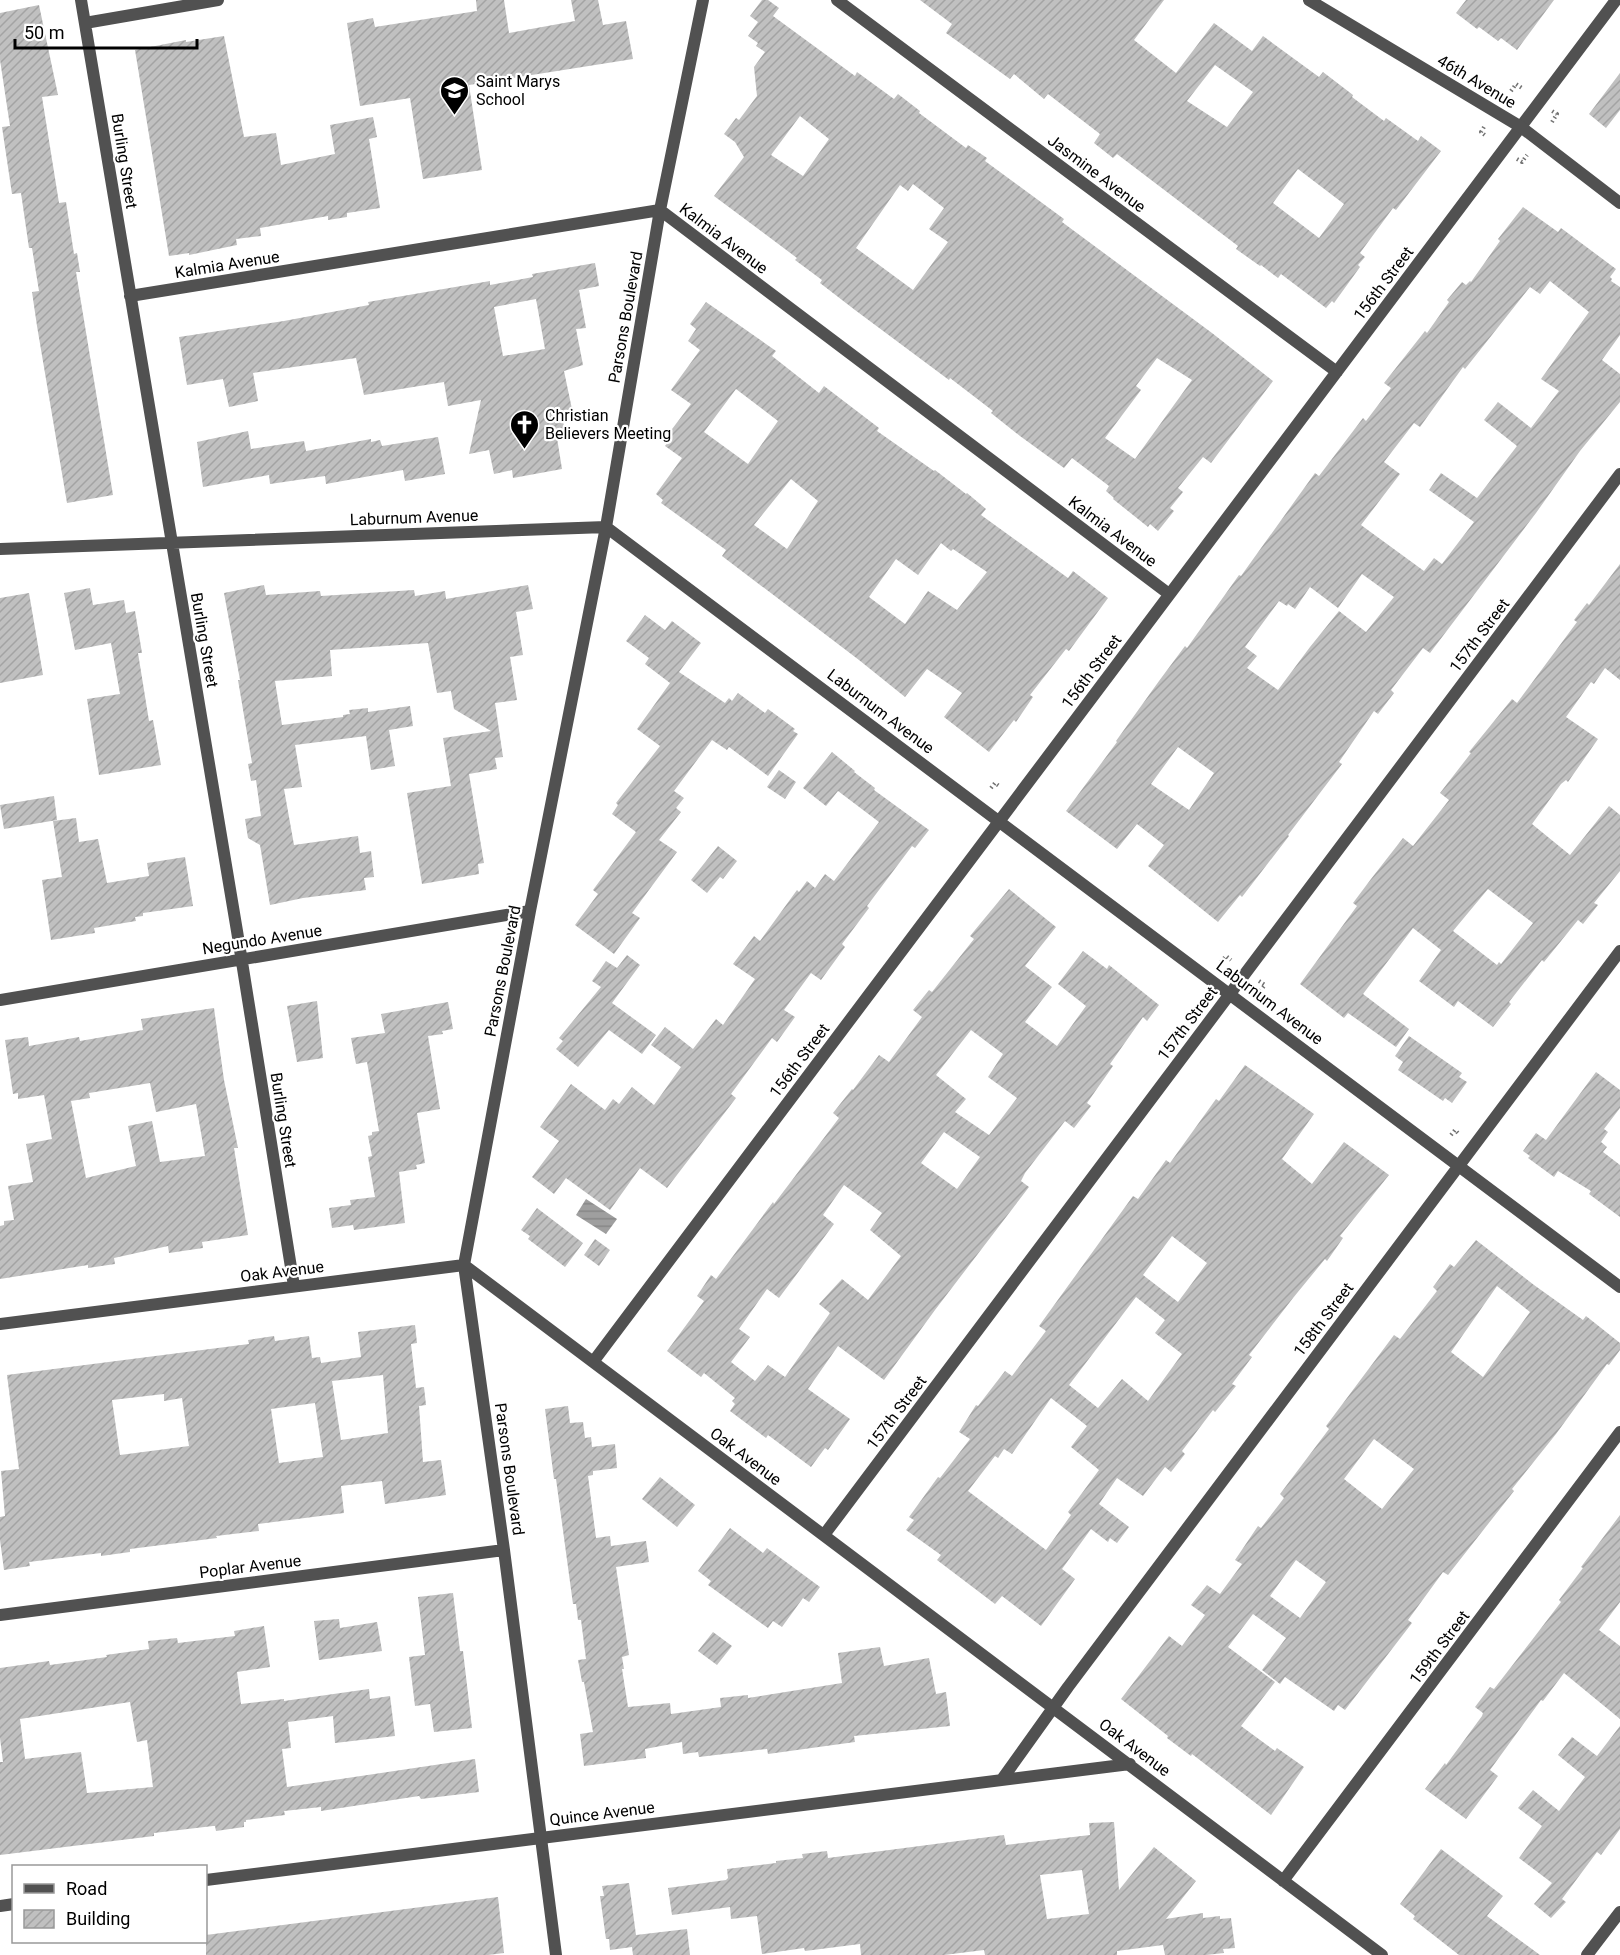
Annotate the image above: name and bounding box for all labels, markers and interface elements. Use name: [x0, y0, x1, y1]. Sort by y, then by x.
scale bar: [15, 12, 196, 50]
text: 50 m: [24, 22, 64, 43]
street label: 46th Avenue: [1434, 51, 1519, 112]
place label: Saint Marys School: [476, 72, 560, 109]
school or university icon: Saint Marys School: [439, 74, 471, 116]
street label: Burling Street: [108, 112, 141, 210]
street label: Jasmine Avenue: [1044, 131, 1149, 216]
street label: Kalmia Avenue: [676, 199, 772, 278]
street label: 156th Street: [1350, 243, 1417, 324]
street label: Kalmia Avenue: [173, 247, 281, 282]
street label: Parsons Boulevard: [605, 250, 646, 384]
place label: Christian Believers Meeting: [545, 406, 671, 443]
church icon: Christian Believers Meeting: [508, 408, 540, 450]
street label: Kalmia Avenue: [1065, 492, 1161, 571]
street label: Laburnum Avenue: [349, 506, 479, 529]
street label: Burling Street: [187, 591, 222, 689]
street label: 157th Street: [1446, 595, 1513, 676]
street label: 156th Street: [1058, 631, 1125, 712]
street label: Laburnum Avenue: [824, 665, 938, 758]
street label: Parsons Boulevard: [480, 904, 525, 1038]
street label: Negundo Avenue: [201, 921, 323, 958]
street label: Laburnum Avenue: [1213, 956, 1327, 1049]
street label: 157th Street: [1154, 983, 1221, 1064]
street label: 156th Street: [766, 1020, 833, 1101]
street label: Burling Street: [267, 1071, 300, 1169]
street label: Oak Avenue: [239, 1257, 325, 1286]
street label: 158th Street: [1290, 1279, 1357, 1360]
street label: 157th Street: [863, 1372, 930, 1453]
street label: Parsons Boulevard: [491, 1402, 528, 1536]
street label: Oak Avenue: [706, 1424, 785, 1489]
street label: Poplar Avenue: [198, 1551, 302, 1582]
street label: 159th Street: [1406, 1607, 1473, 1688]
street label: Oak Avenue: [1095, 1715, 1174, 1780]
street label: Quince Avenue: [548, 1798, 656, 1829]
legend: [12, 1865, 207, 1943]
text: Road: [66, 1878, 107, 1899]
text: Building: [66, 1908, 130, 1929]

